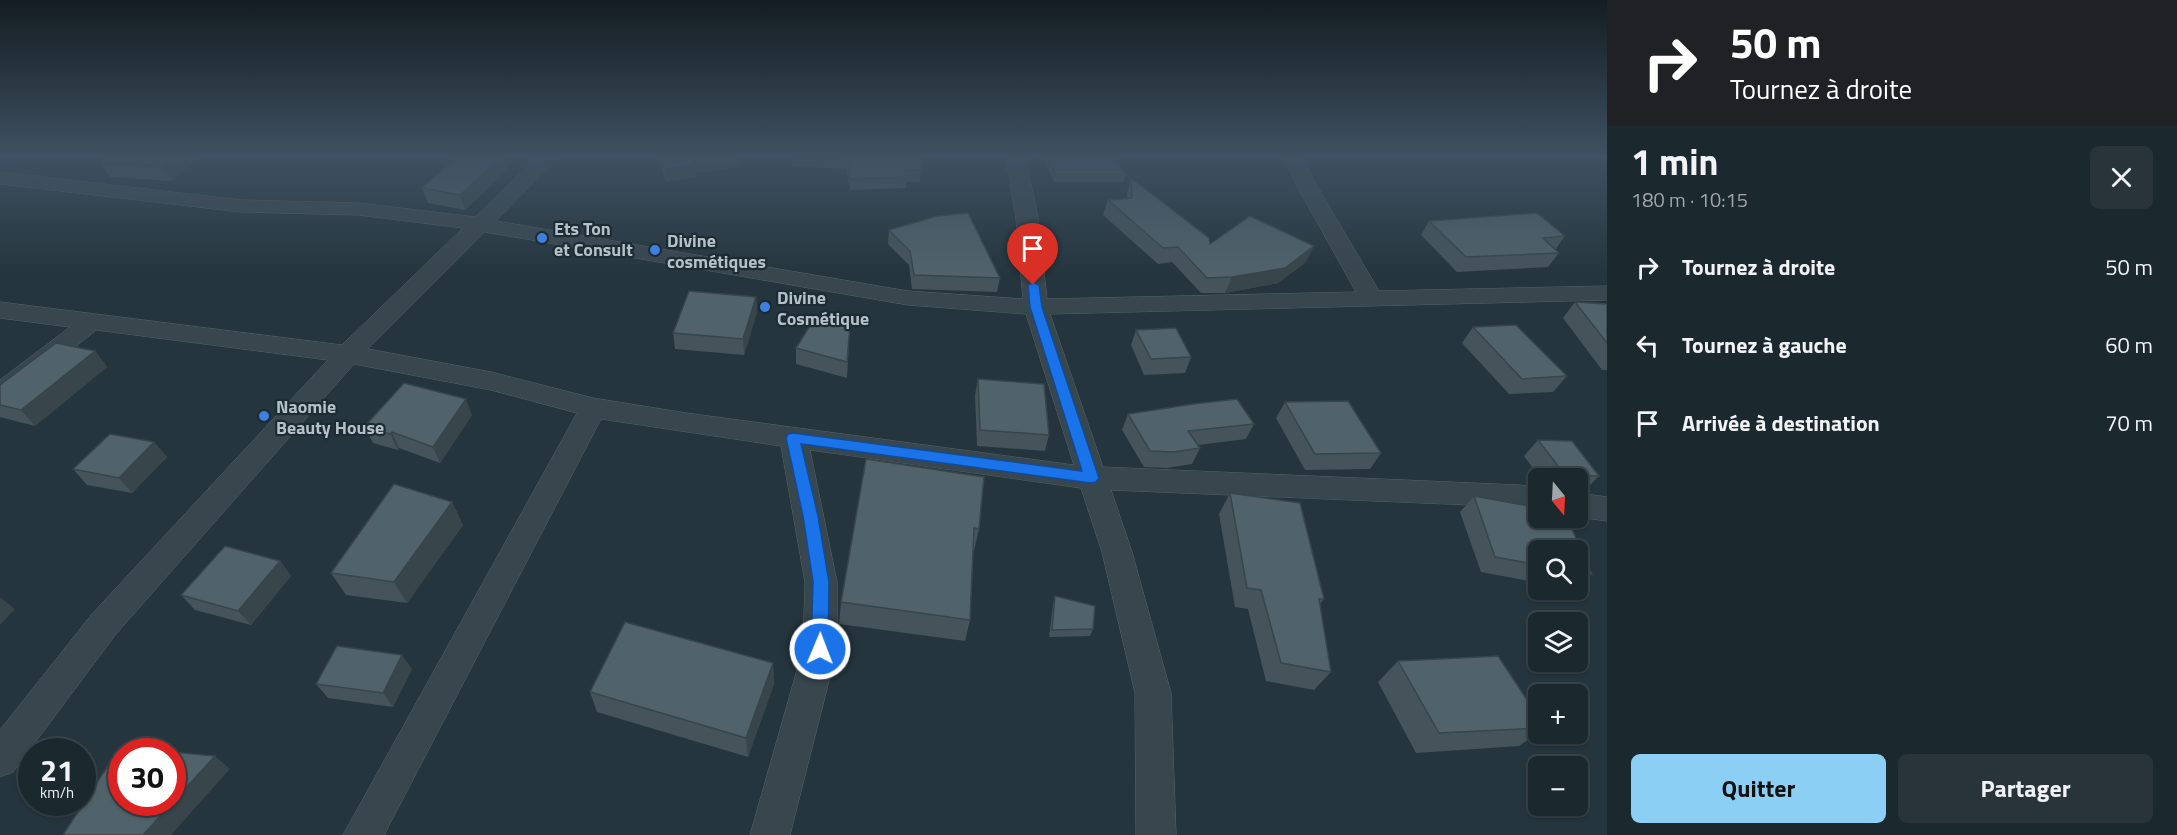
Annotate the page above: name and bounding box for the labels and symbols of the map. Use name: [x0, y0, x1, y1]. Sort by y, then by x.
place label: Ets Ton et Consult: [554, 215, 633, 263]
pin: [1007, 223, 1058, 285]
place label: Divine cosmétiques: [667, 227, 766, 275]
marker: Ets Ton et Consult: [535, 231, 549, 245]
marker: Divine cosmétiques: [648, 243, 662, 257]
place label: Divine Cosmétique: [777, 284, 869, 332]
marker: Divine Cosmétique: [758, 300, 772, 314]
place label: Naomie Beauty House: [276, 393, 384, 441]
marker: Naomie Beauty House: [257, 409, 271, 423]
north arrow: [1528, 468, 1588, 528]
position arrow: [788, 617, 852, 681]
speed limit sign: 30: [108, 738, 186, 816]

